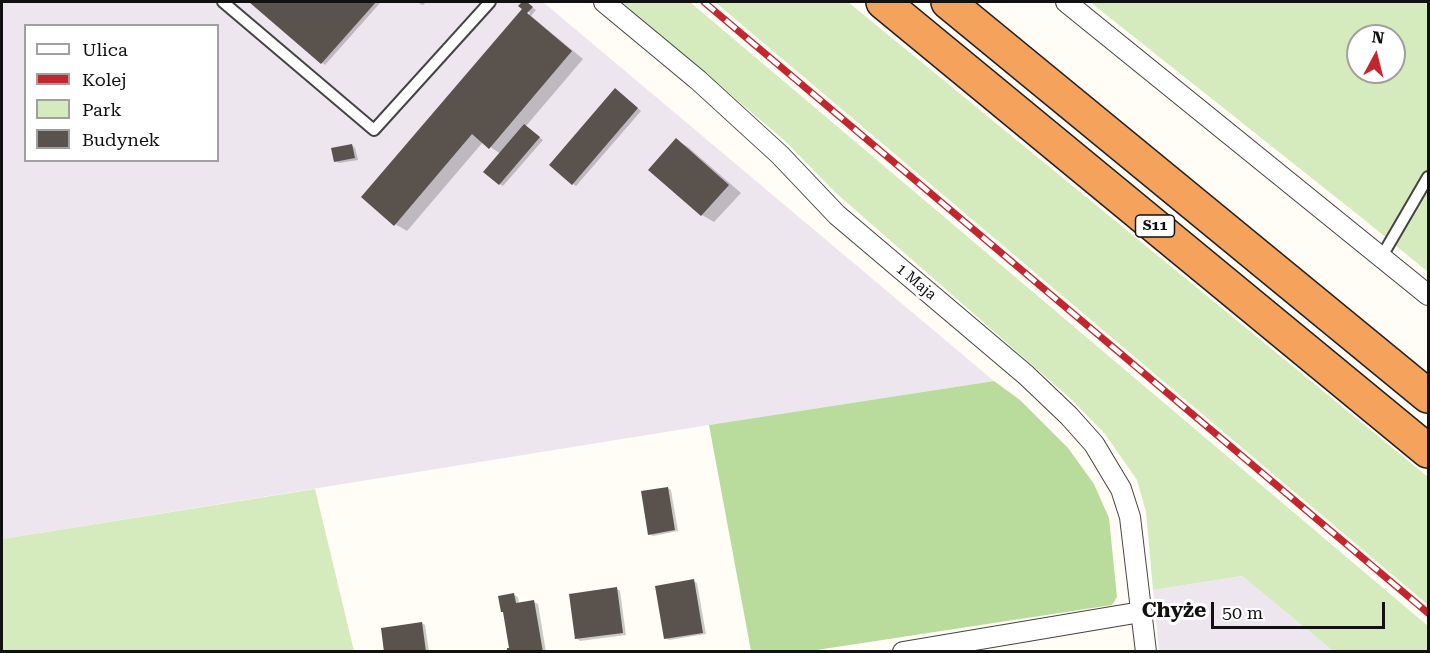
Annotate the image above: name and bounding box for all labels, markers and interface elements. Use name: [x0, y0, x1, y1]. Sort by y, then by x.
legend: [24, 24, 219, 162]
north arrow: [1346, 24, 1406, 84]
text: N: [1371, 27, 1385, 48]
text: Ulica: [82, 39, 128, 60]
text: Kolej: [82, 69, 127, 90]
text: Park: [82, 99, 122, 120]
text: Budynek: [82, 129, 160, 150]
road number: S11: [1136, 215, 1174, 237]
street label: 1 Maja: [892, 260, 940, 304]
scale bar: [1214, 590, 1388, 628]
district label: Chyże: [1142, 598, 1206, 624]
text: 50 m: [1222, 602, 1263, 623]

